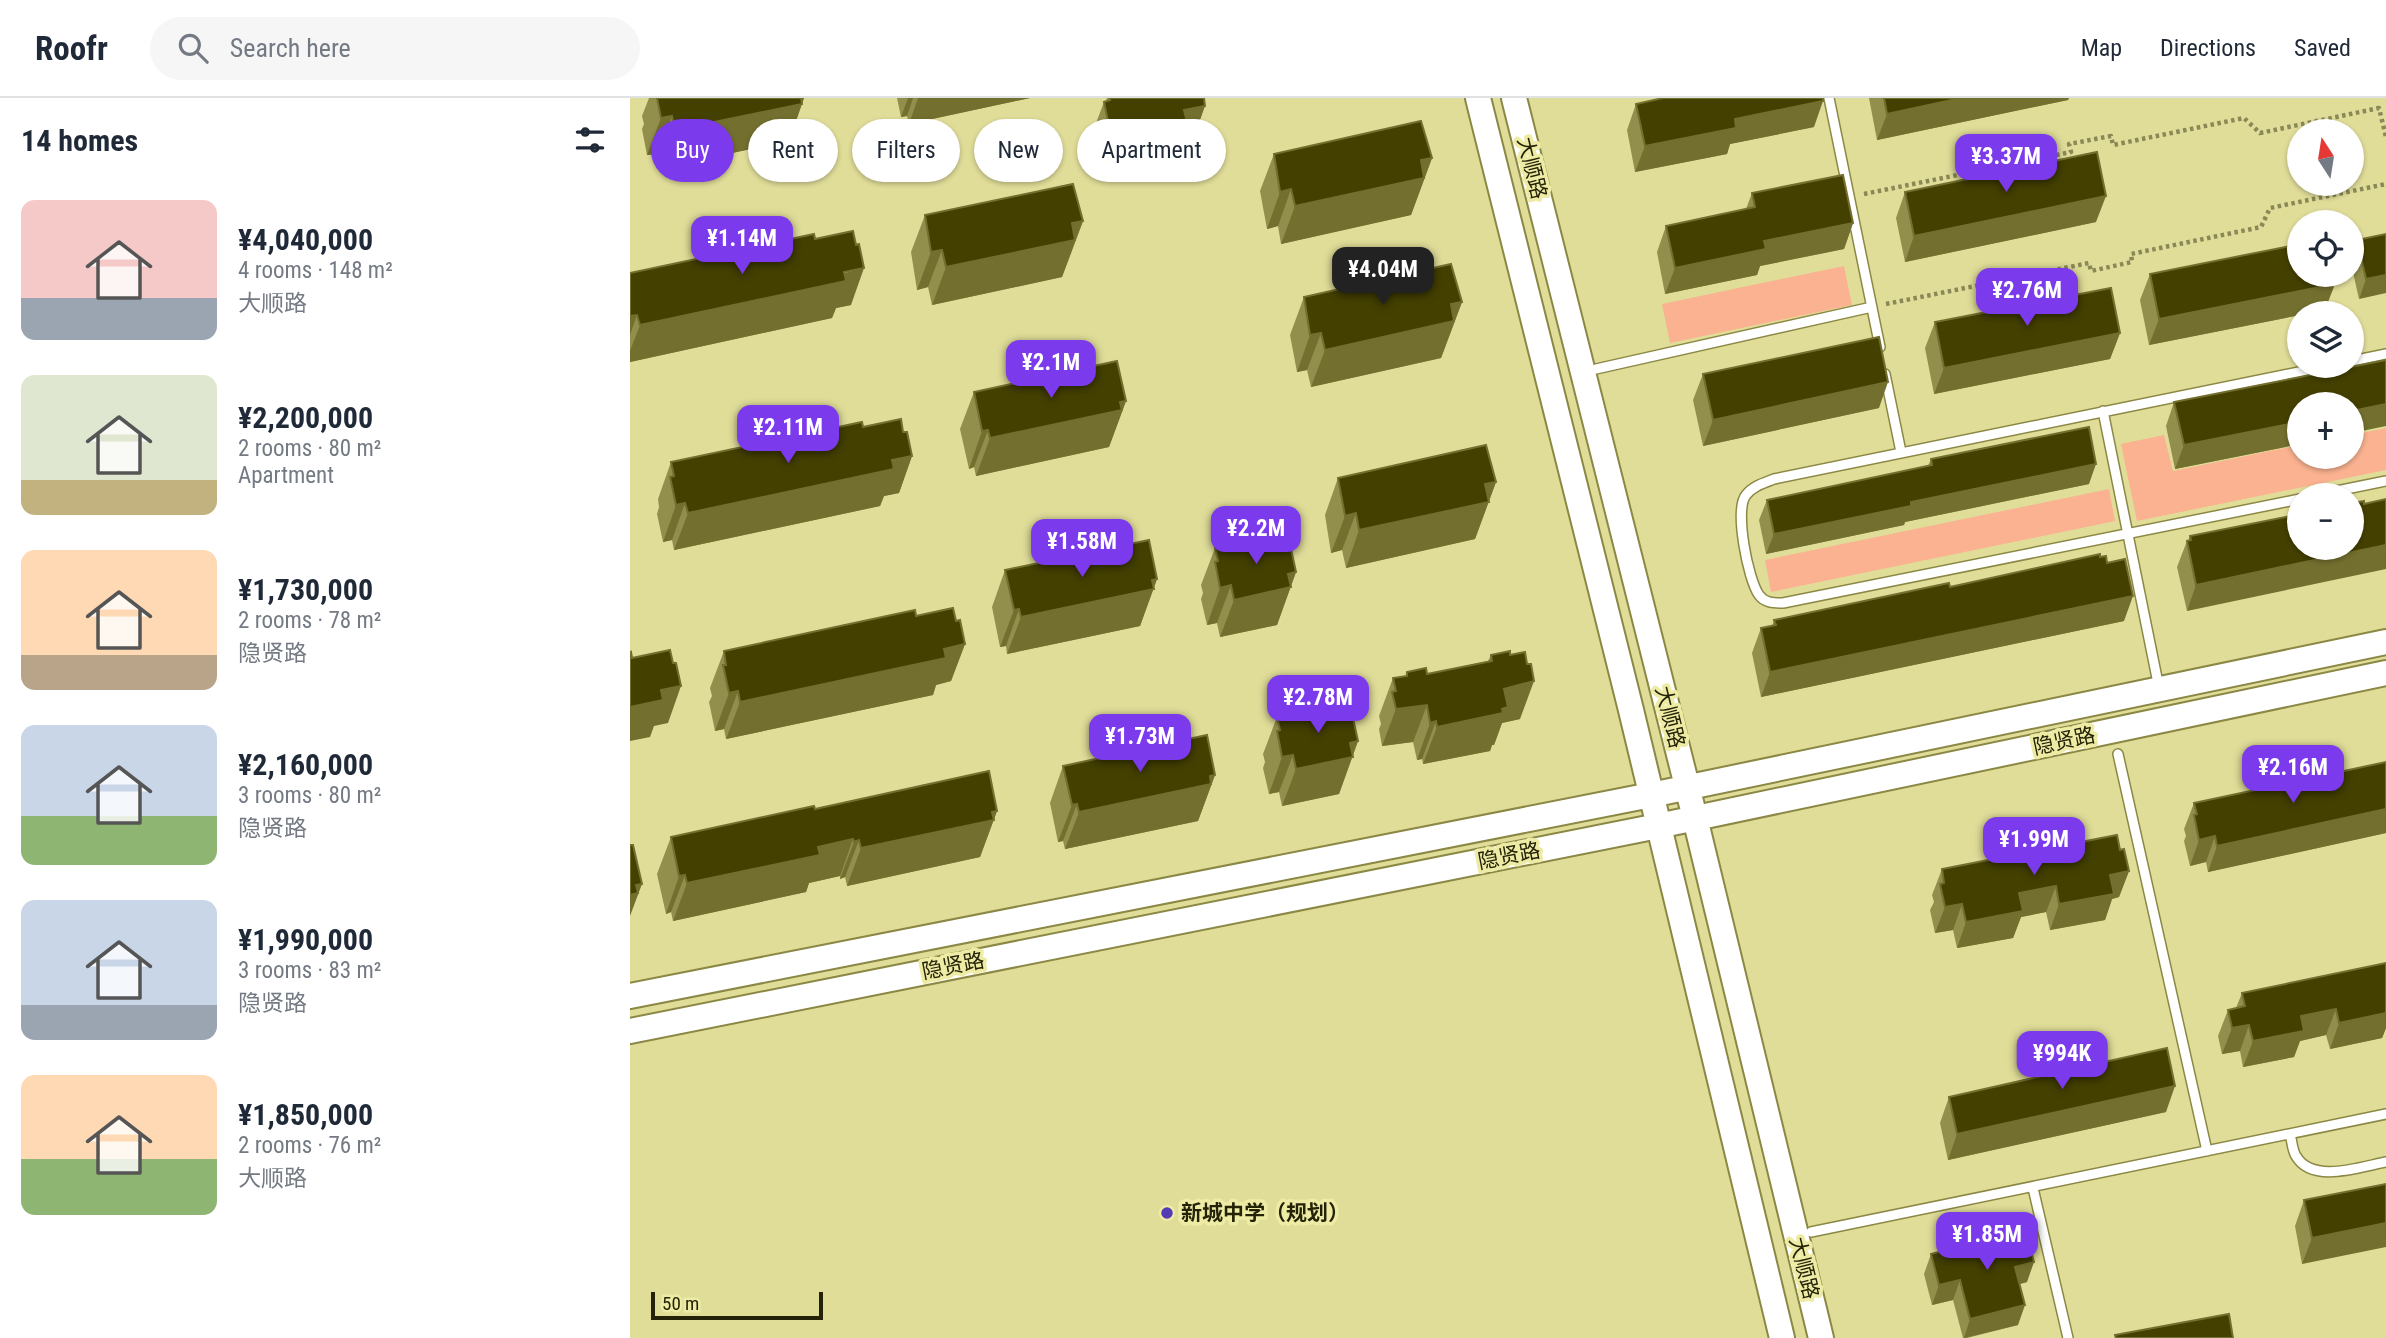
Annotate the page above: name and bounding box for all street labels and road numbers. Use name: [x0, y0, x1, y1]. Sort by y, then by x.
street label: 大顺路: [1513, 135, 1551, 201]
street label: 大顺路: [1651, 684, 1689, 750]
street label: 隐贤路: [2031, 723, 2097, 759]
street label: 隐贤路: [1476, 838, 1542, 874]
street label: 隐贤路: [920, 948, 986, 984]
street label: 大顺路: [1785, 1235, 1823, 1301]

